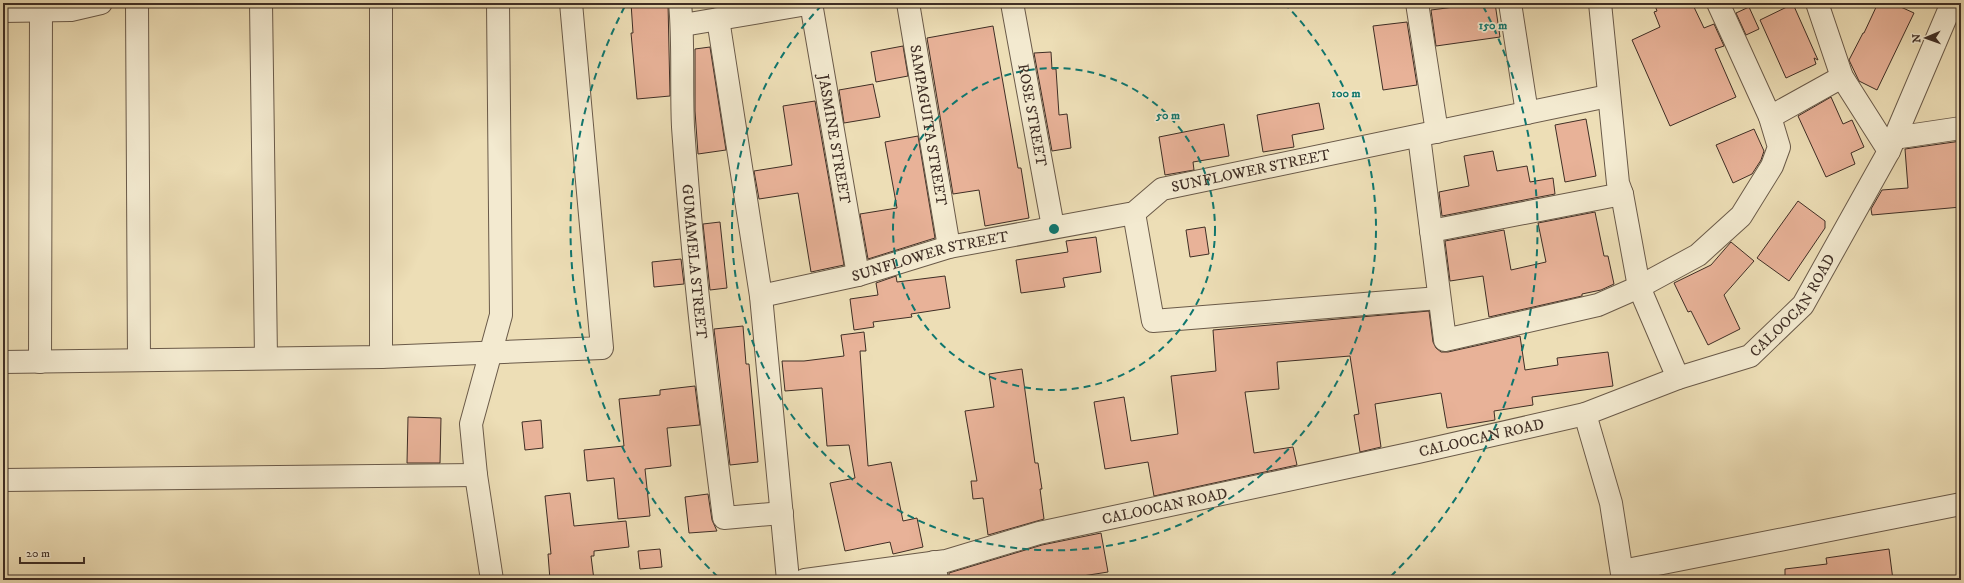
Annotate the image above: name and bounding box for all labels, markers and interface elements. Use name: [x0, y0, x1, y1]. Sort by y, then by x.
text: 150 m: [1479, 18, 1507, 33]
north arrow: [1906, 18, 1946, 58]
text: N: [1910, 34, 1924, 43]
street label: SAMPAGUITA STREET: [906, 43, 952, 208]
street label: ROSE STREET: [1014, 62, 1051, 169]
street label: JASMINE STREET: [814, 71, 855, 206]
text: 100 m: [1332, 86, 1360, 101]
text: 50 m: [1155, 108, 1180, 123]
street label: SUNFLOWER STREET: [1170, 145, 1332, 196]
street label: GUMAMELA STREET: [678, 183, 712, 340]
centre of rings: [1047, 222, 1061, 236]
street label: SUNFLOWER STREET: [850, 227, 1011, 286]
street label: CALOOCAN ROAD: [1745, 250, 1839, 361]
street label: CALOOCAN ROAD: [1417, 414, 1546, 461]
street label: CALOOCAN ROAD: [1100, 483, 1229, 529]
scale bar: [20, 539, 84, 565]
text: 20 m: [26, 546, 50, 561]

